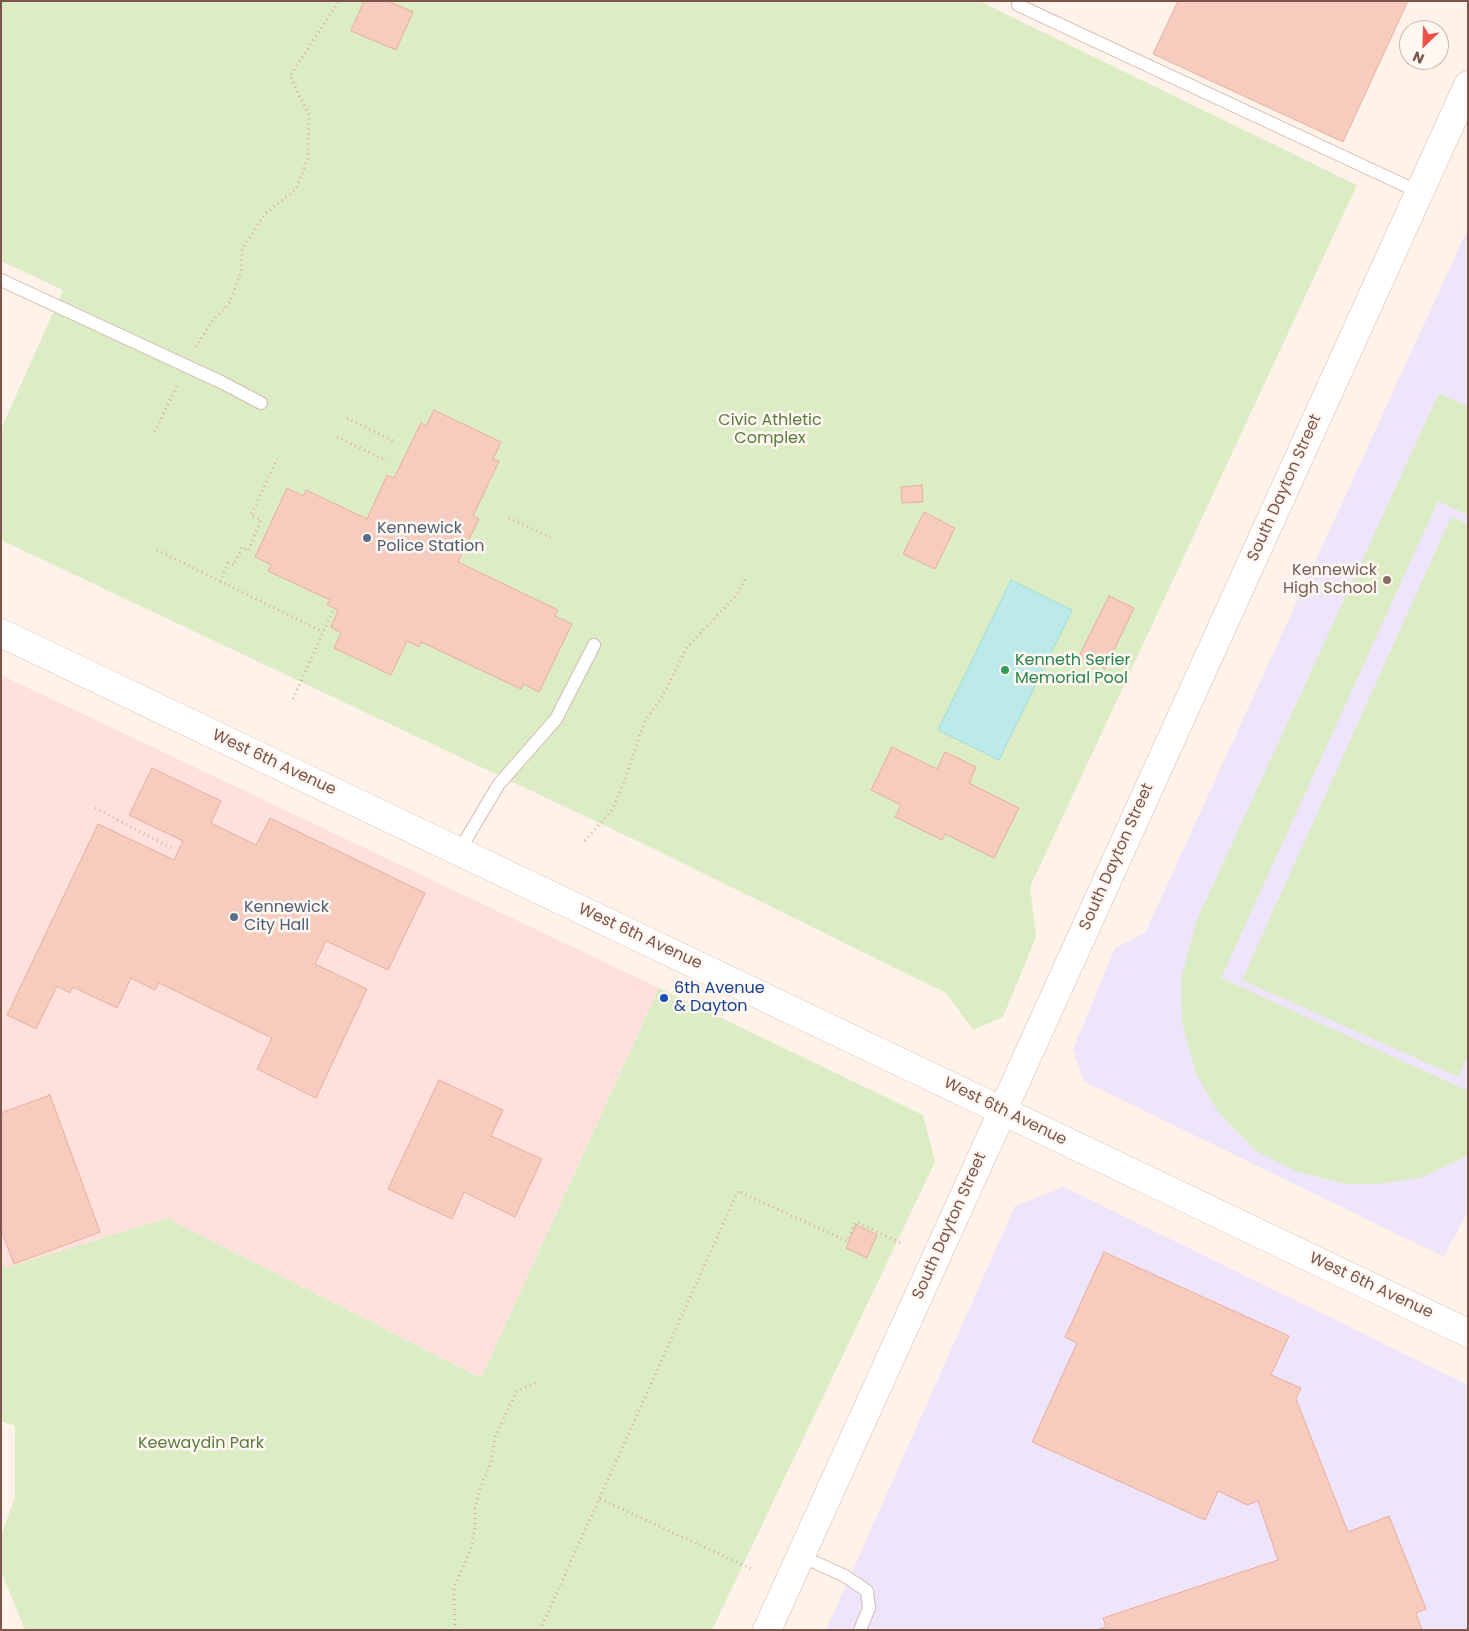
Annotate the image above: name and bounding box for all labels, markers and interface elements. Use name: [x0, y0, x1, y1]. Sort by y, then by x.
north arrow: [1399, 20, 1449, 70]
text: N: [1409, 47, 1427, 69]
park label: Civic Athletic Complex: [718, 411, 822, 449]
street label: South Dayton Street: [1244, 412, 1326, 564]
place label: Kennewick Police Station: [377, 519, 485, 557]
marker: Kennewick Police Station: [361, 532, 373, 544]
place label: Kennewick High School: [1283, 561, 1377, 599]
marker: Kennewick High School: [1381, 574, 1393, 586]
place label: Kenneth Serier Memorial Pool: [1015, 651, 1130, 689]
marker: Kenneth Serier Memorial Pool: [999, 664, 1011, 676]
street label: West 6th Avenue: [209, 726, 339, 800]
street label: South Dayton Street: [1076, 781, 1158, 933]
place label: Kennewick City Hall: [244, 898, 329, 936]
street label: West 6th Avenue: [575, 900, 705, 974]
marker: Kennewick City Hall: [228, 911, 240, 923]
place label: 6th Avenue & Dayton: [674, 979, 765, 1017]
marker: 6th Avenue & Dayton: [658, 992, 670, 1004]
street label: West 6th Avenue: [940, 1074, 1070, 1150]
street label: South Dayton Street: [909, 1150, 991, 1302]
street label: West 6th Avenue: [1306, 1249, 1436, 1323]
park label: Keewaydin Park: [138, 1434, 264, 1454]

